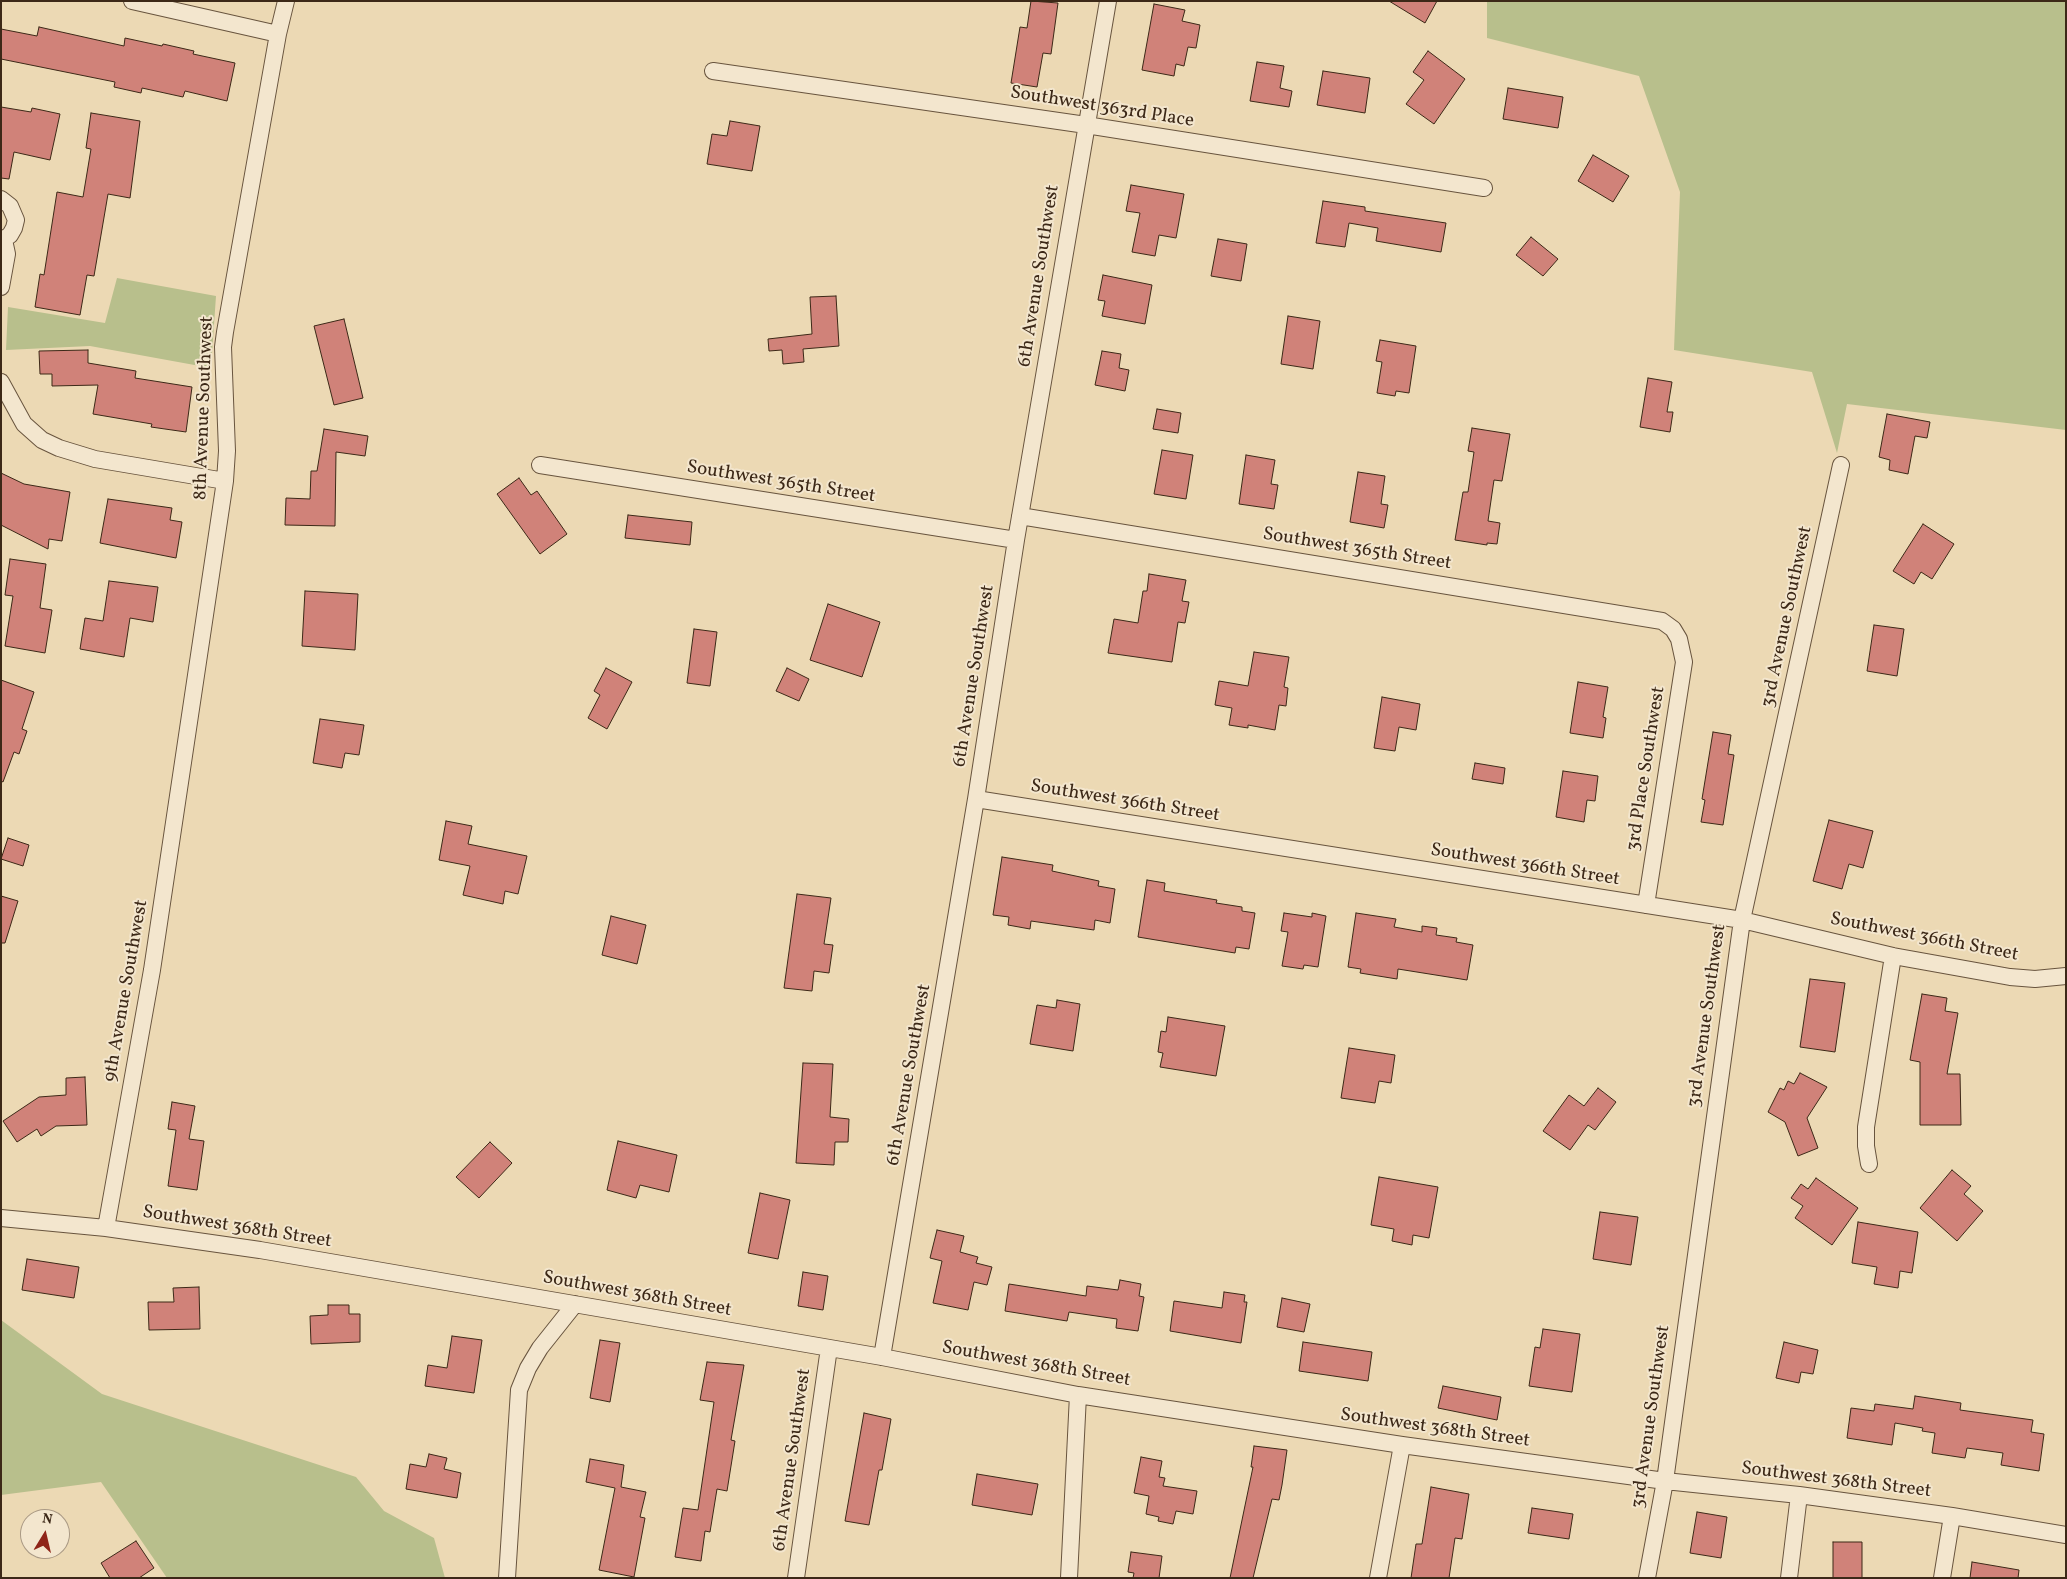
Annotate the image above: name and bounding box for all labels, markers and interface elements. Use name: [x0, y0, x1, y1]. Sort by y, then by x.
street label: Southwest 363rd Place: [1009, 82, 1195, 134]
street label: 6th Avenue Southwest: [1014, 183, 1066, 369]
street label: 8th Avenue Southwest: [190, 316, 220, 500]
street label: Southwest 365th Street: [685, 457, 877, 509]
street label: Southwest 365th Street: [1261, 524, 1453, 576]
street label: 3rd Avenue Southwest: [1758, 524, 1818, 710]
street label: 6th Avenue Southwest: [949, 583, 1001, 769]
street label: 3rd Place Southwest: [1623, 685, 1671, 853]
street label: Southwest 366th Street: [1029, 776, 1221, 828]
street label: Southwest 366th Street: [1429, 840, 1621, 892]
street label: 9th Avenue Southwest: [100, 898, 154, 1084]
street label: Southwest 366th Street: [1828, 909, 2020, 967]
street label: 3rd Avenue Southwest: [1684, 923, 1732, 1109]
street label: 6th Avenue Southwest: [883, 982, 937, 1168]
street label: Southwest 368th Street: [141, 1202, 333, 1254]
street label: Southwest 368th Street: [541, 1267, 733, 1323]
street label: 3rd Avenue Southwest: [1628, 1324, 1676, 1510]
street label: Southwest 368th Street: [940, 1337, 1132, 1393]
street label: 6th Avenue Southwest: [769, 1367, 817, 1553]
street label: Southwest 368th Street: [1339, 1404, 1531, 1454]
street label: Southwest 368th Street: [1740, 1458, 1932, 1504]
north arrow: [20, 1509, 70, 1559]
text: N: [41, 1509, 54, 1530]

